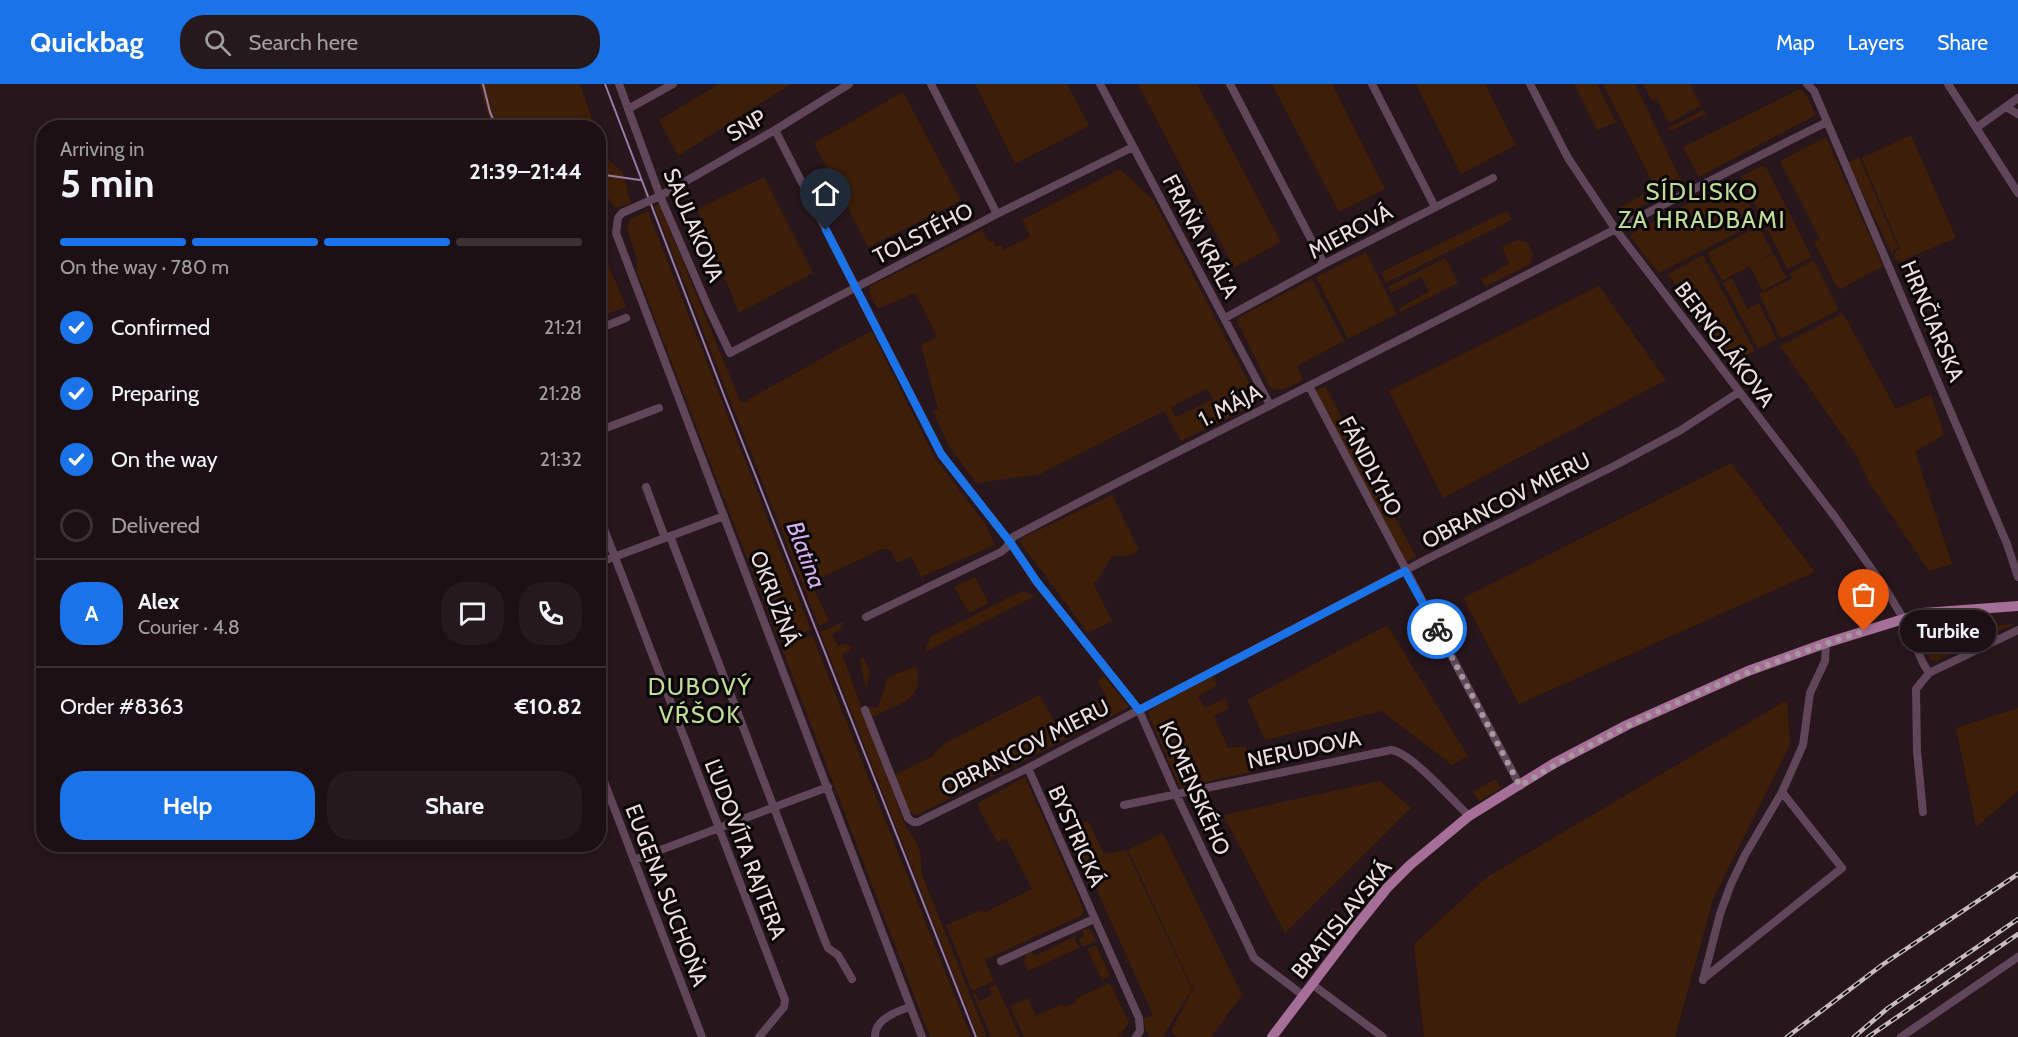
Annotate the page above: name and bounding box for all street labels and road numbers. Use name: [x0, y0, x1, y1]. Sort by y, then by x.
street label: SNP: [722, 103, 771, 147]
street label: SAULAKOVA: [657, 164, 730, 287]
street label: FRAŇA KRÁĽA: [1157, 170, 1245, 303]
street label: TOLSTÉHO: [869, 197, 978, 270]
street label: MIEROVÁ: [1304, 198, 1397, 265]
street label: HRNČIARSKA: [1895, 256, 1970, 386]
street label: BERNOLÁKOVA: [1669, 276, 1781, 413]
street label: 1. MÁJA: [1194, 378, 1267, 433]
street label: FÁNDLYHO: [1333, 412, 1408, 521]
street label: OBRANCOV MIERU: [1417, 446, 1595, 555]
street label: OKRUŽNÁ: [744, 547, 805, 650]
street label: OBRANCOV MIERU: [936, 693, 1114, 802]
street label: KOMENSKÉHO: [1153, 717, 1236, 860]
street label: NERUDOVA: [1245, 724, 1364, 775]
street label: ĽUDOVÍTA RAJTERA: [699, 755, 792, 944]
street label: BYSTRICKÁ: [1042, 781, 1111, 891]
street label: EUGENA SUCHOŇA: [619, 800, 714, 990]
street label: BRATISLAVSKÁ: [1285, 854, 1398, 984]

